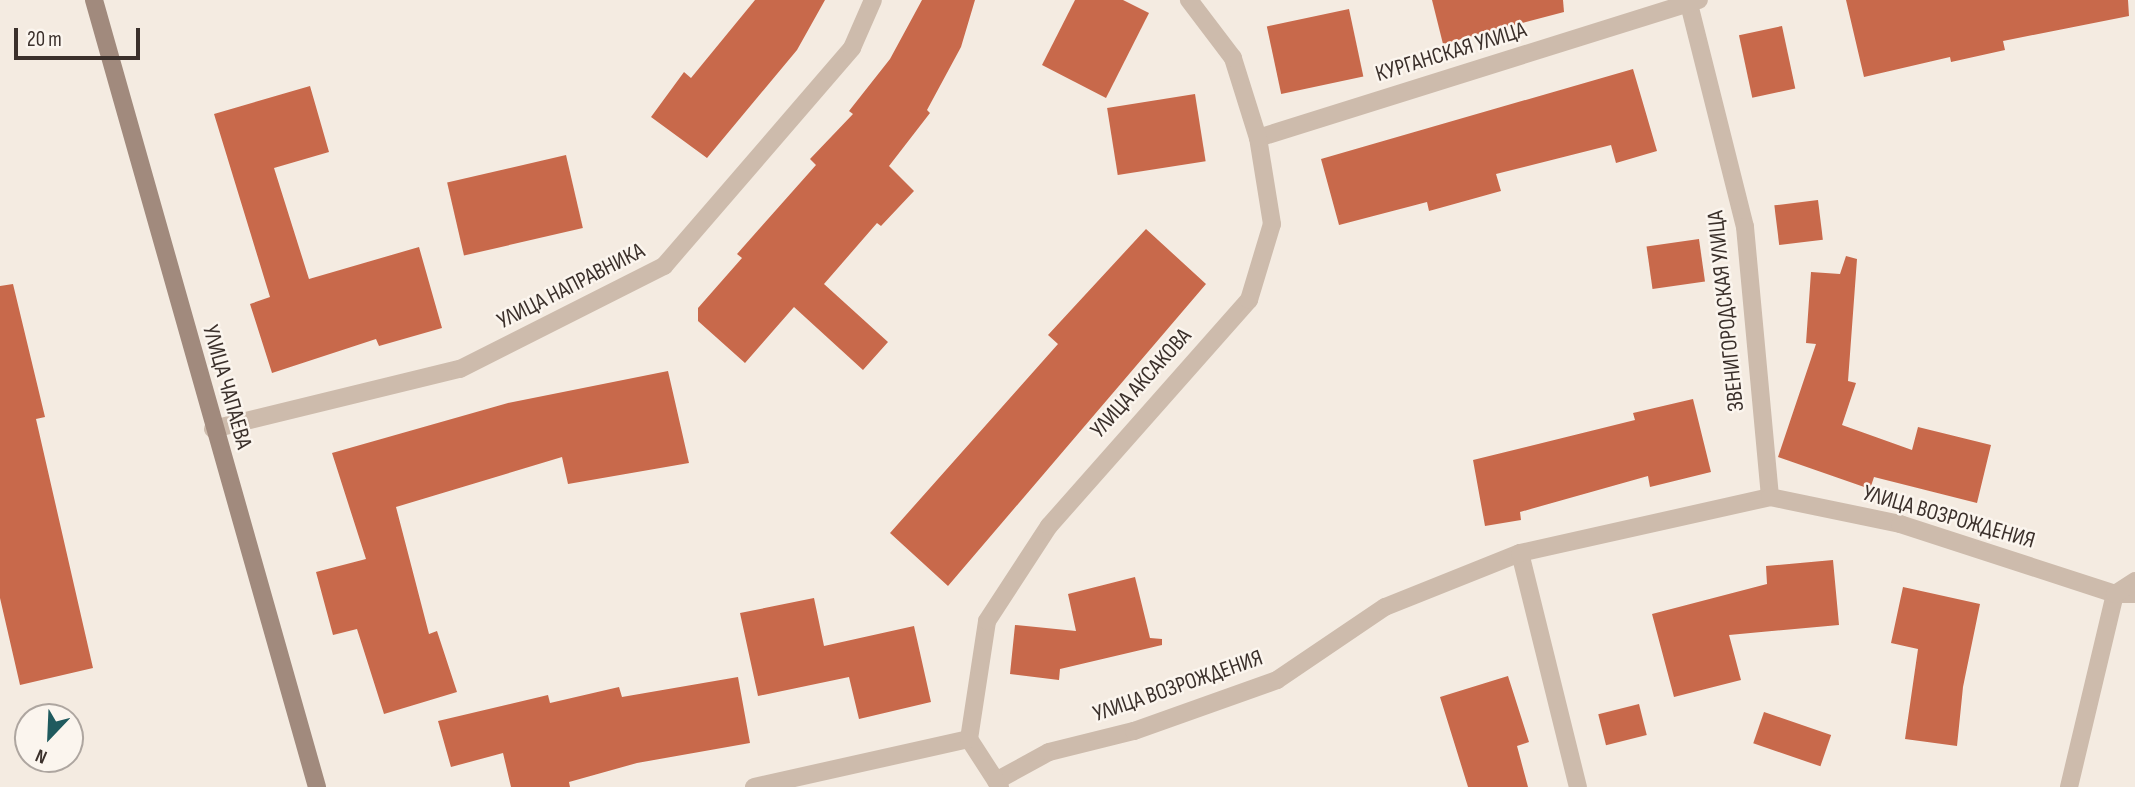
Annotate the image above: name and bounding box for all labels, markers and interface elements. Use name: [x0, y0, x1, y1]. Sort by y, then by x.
scale bar: [18, 14, 144, 58]
street label: КУРГАНСКАЯ УЛИЦА: [1372, 16, 1530, 88]
text: 20 m: [27, 27, 62, 52]
street label: ЗВЕНИГОРОДСКАЯ УЛИЦА: [1702, 209, 1750, 413]
street label: УЛИЦА НАПРАВНИКА: [493, 237, 649, 335]
street label: УЛИЦА ЧАПАЕВА: [196, 322, 258, 452]
street label: УЛИЦА АКСАКОВА: [1085, 323, 1197, 443]
street label: УЛИЦА ВОЗРОЖДЕНИЯ: [1860, 479, 2038, 555]
street label: УЛИЦА ВОЗРОЖДЕНИЯ: [1090, 644, 1266, 728]
north arrow: [14, 703, 84, 773]
text: N: [32, 743, 51, 769]

